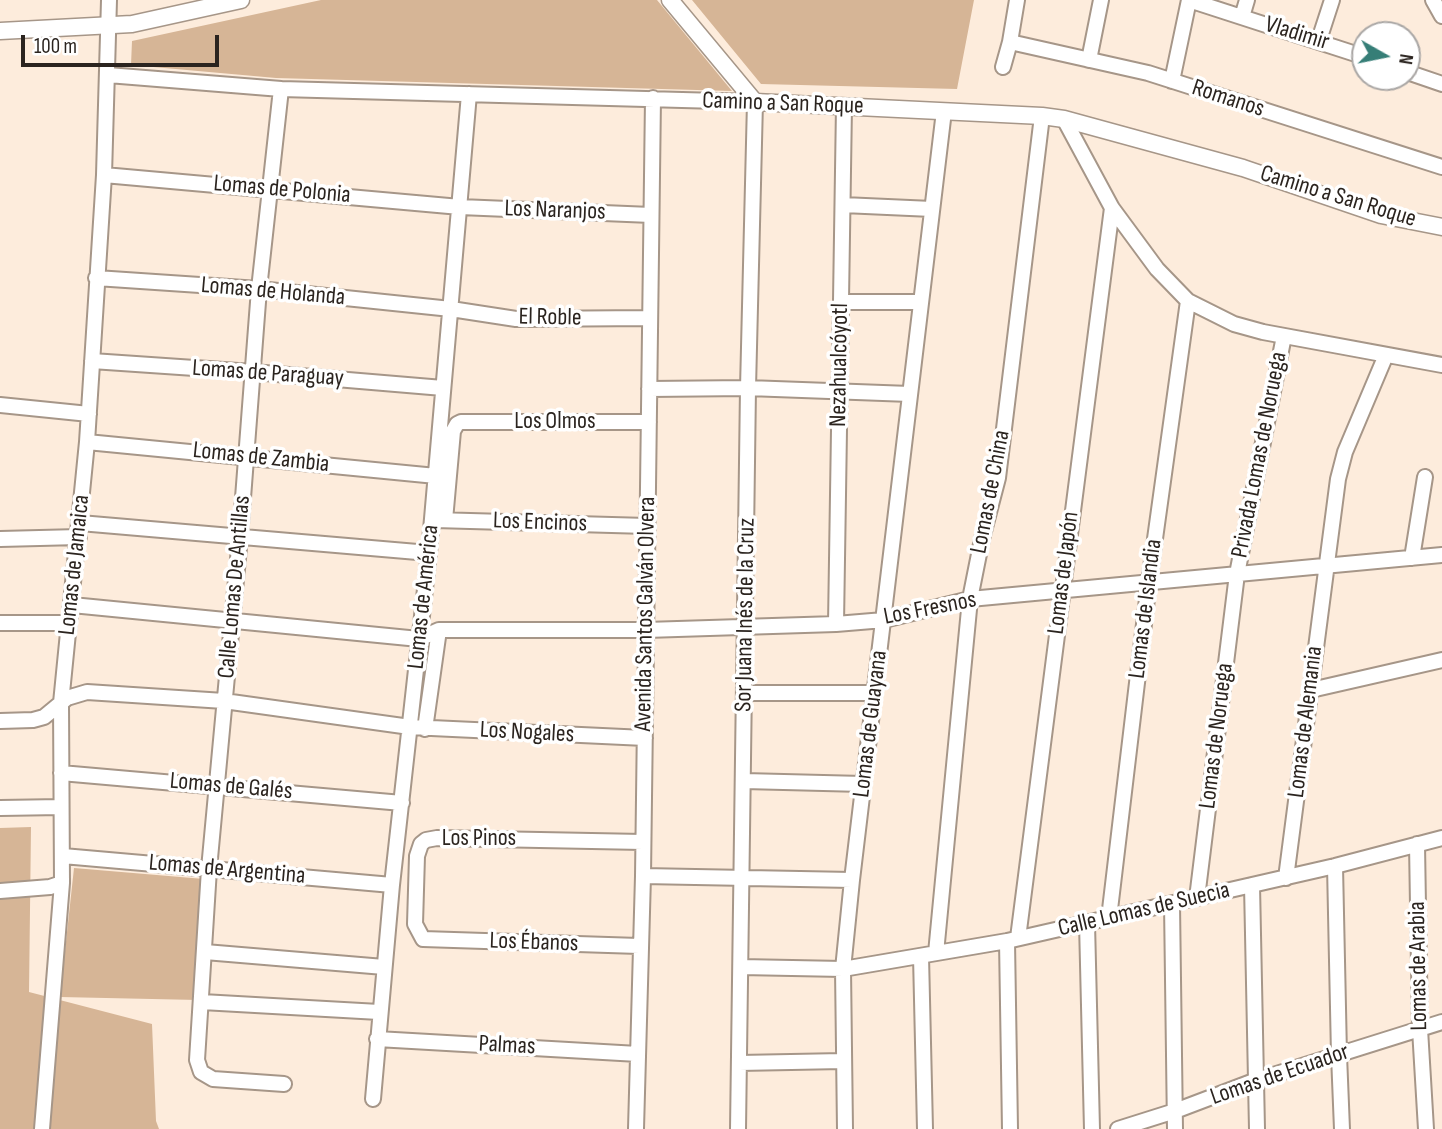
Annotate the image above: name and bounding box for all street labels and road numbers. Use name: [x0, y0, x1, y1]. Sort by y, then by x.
street label: Vladimir: [1261, 11, 1333, 57]
street label: Romanos: [1188, 74, 1268, 124]
street label: Camino a San Roque: [702, 87, 864, 121]
street label: Camino a San Roque: [1257, 160, 1419, 234]
street label: Lomas de Polonia: [212, 170, 352, 210]
street label: Los Naranjos: [504, 195, 606, 227]
street label: Lomas de Holanda: [200, 271, 346, 313]
street label: El Roble: [518, 303, 582, 333]
street label: Nezahualcóyotl: [825, 303, 855, 427]
street label: Privada Lomas de Noruega: [1226, 350, 1294, 560]
street label: Lomas de Paraguay: [191, 354, 345, 394]
street label: Los Olmos: [514, 408, 596, 436]
street label: Lomas de China: [965, 428, 1017, 556]
street label: Lomas de Zambia: [191, 437, 331, 479]
street label: Lomas de Jamaica: [53, 493, 97, 637]
street label: Calle Lomas De Antillas: [213, 494, 257, 680]
street label: Avenida Santos Galván Olvera: [630, 496, 662, 732]
street label: Los Encinos: [492, 507, 588, 539]
street label: Lomas de Japón: [1042, 510, 1086, 636]
street label: Sor Juana Inés de la Cruz: [730, 518, 762, 712]
street label: Lomas de América: [402, 523, 446, 671]
street label: Lomas de Islandia: [1123, 538, 1169, 680]
street label: Los Fresnos: [881, 586, 979, 632]
street label: Lomas de Alemania: [1282, 645, 1330, 799]
street label: Lomas de Guayana: [848, 649, 894, 799]
street label: Lomas de Noruega: [1194, 662, 1240, 810]
street label: Los Nogales: [479, 716, 575, 750]
street label: Lomas de Galés: [169, 767, 293, 807]
street label: Los Pinos: [442, 825, 516, 853]
street label: Lomas de Argentina: [148, 849, 306, 891]
street label: Calle Lomas de Suecia: [1055, 876, 1233, 944]
street label: Lomas de Arabia: [1403, 901, 1435, 1031]
street label: Los Ébanos: [489, 927, 579, 959]
street label: Palmas: [478, 1030, 536, 1062]
street label: Lomas de Ecuador: [1207, 1038, 1353, 1112]

